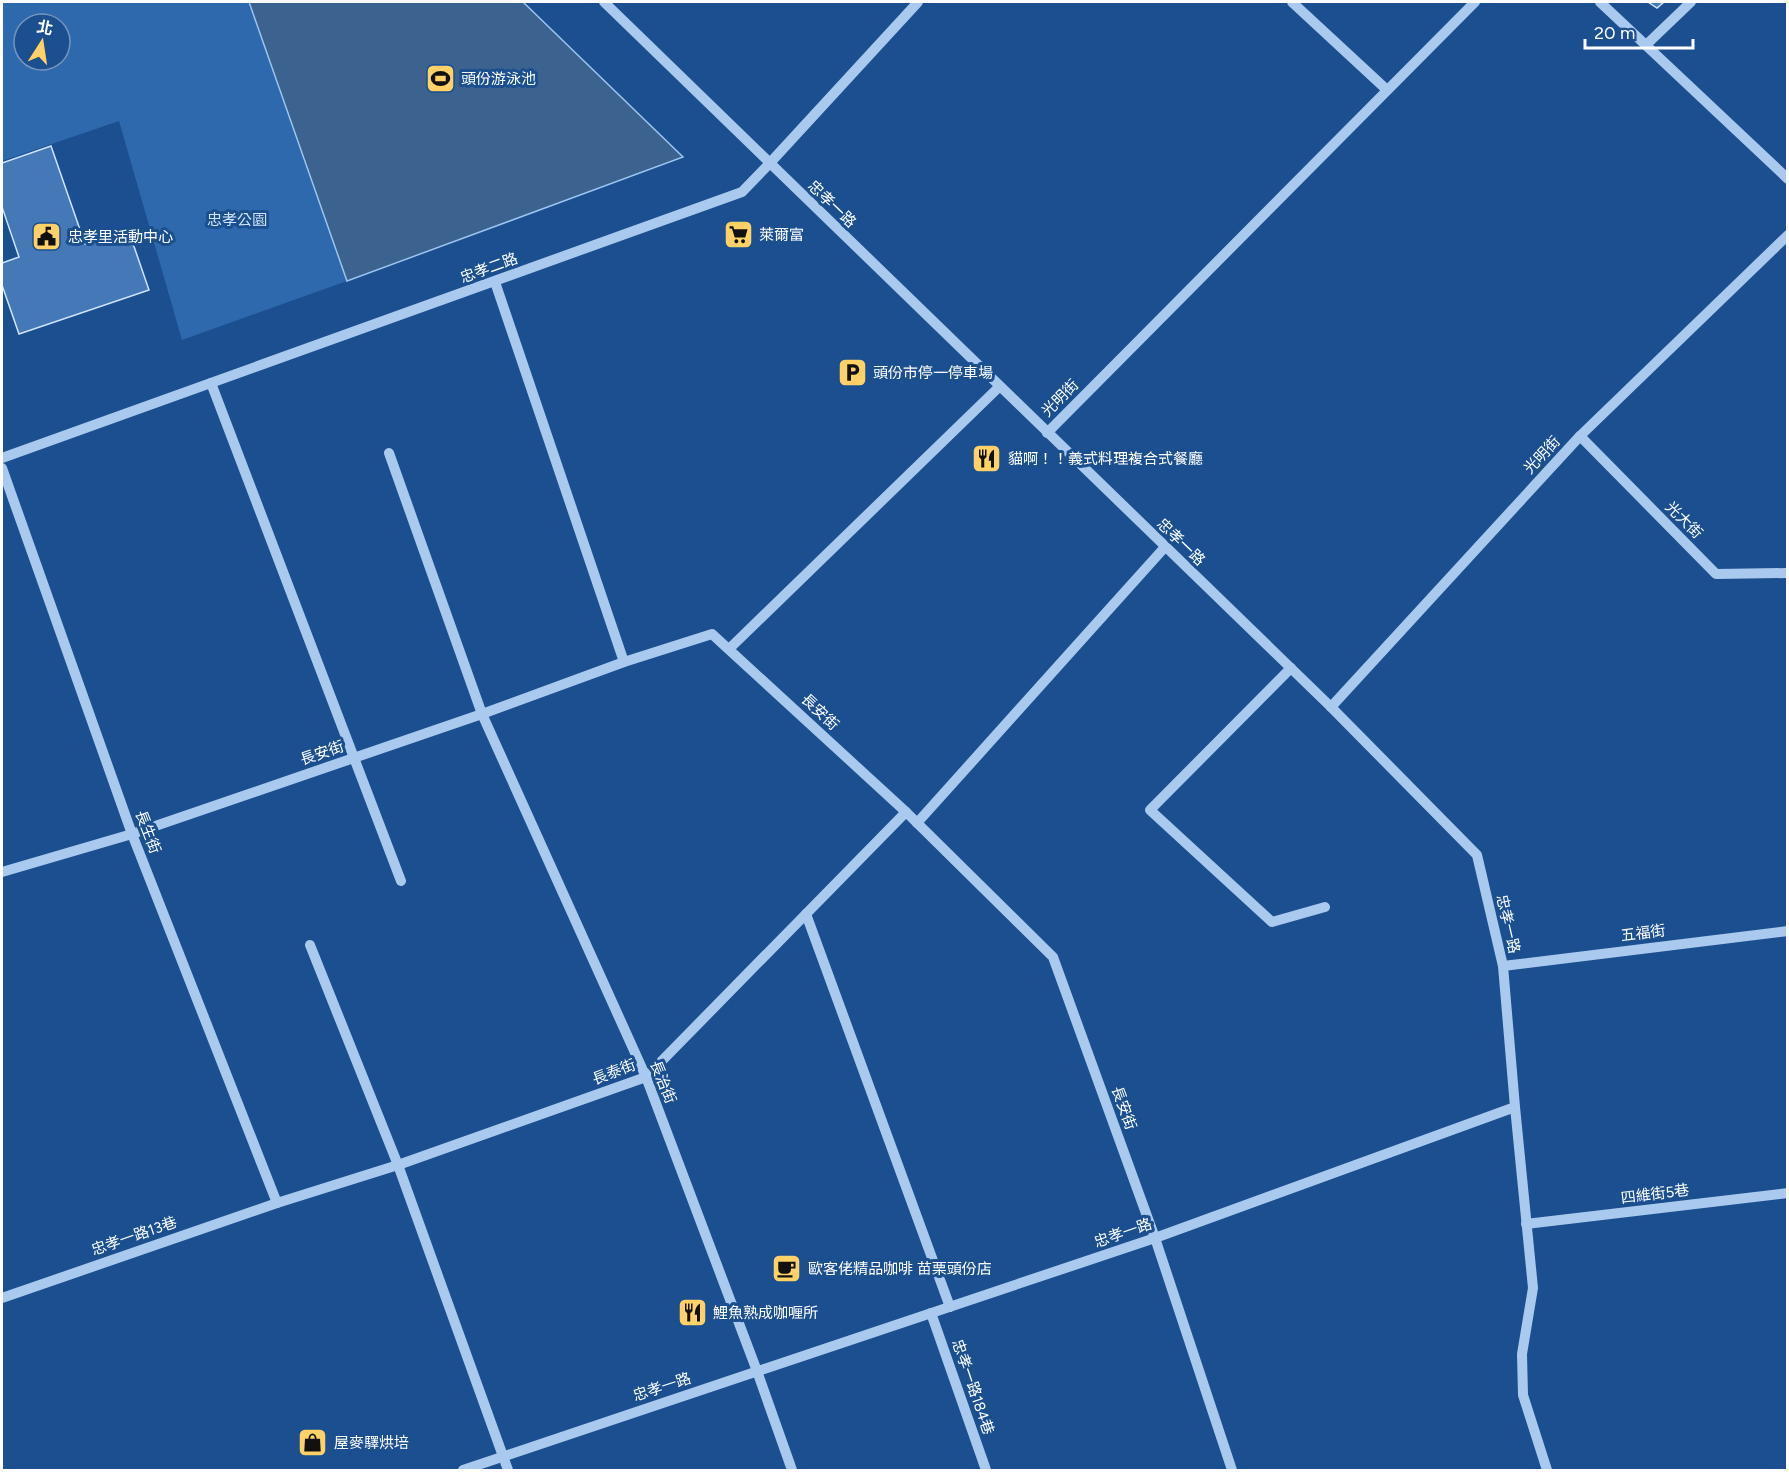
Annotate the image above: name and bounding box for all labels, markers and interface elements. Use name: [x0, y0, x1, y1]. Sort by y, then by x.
north arrow: [12, 12, 72, 72]
scale bar: [1585, 12, 1693, 50]
text: 北: [35, 17, 55, 39]
text: 20 m: [1594, 22, 1635, 44]
sports icon: 頭份游泳池: [424, 63, 456, 95]
place label: 頭份游泳池: [461, 70, 536, 88]
street label: 忠孝一路: [804, 177, 860, 231]
park label: 忠孝公園: [207, 211, 267, 229]
supermarket icon: 萊爾富: [722, 219, 754, 251]
public building icon: 忠孝里活動中心: [31, 221, 63, 253]
place label: 萊爾富: [759, 226, 804, 244]
place label: 忠孝里活動中心: [68, 228, 173, 246]
street label: 忠孝二路: [458, 249, 520, 287]
parking icon: 頭份市停一停車場: [836, 357, 868, 389]
place label: 頭份市停一停車場: [873, 364, 993, 382]
street label: 光明街: [1038, 376, 1082, 420]
street label: 光明街: [1520, 432, 1564, 478]
restaurant icon: 貓啊！！義式料理複合式餐廳: [971, 443, 1003, 475]
place label: 貓啊！！義式料理複合式餐廳: [1008, 450, 1203, 468]
street label: 光大街: [1662, 498, 1706, 542]
street label: 忠孝一路: [1153, 515, 1209, 569]
street label: 長安街: [797, 690, 843, 734]
street label: 長安街: [298, 737, 346, 769]
street label: 長生街: [132, 808, 164, 856]
street label: 忠孝一路: [1492, 893, 1524, 955]
street label: 五福街: [1620, 921, 1666, 945]
street label: 長泰街: [590, 1056, 638, 1088]
street label: 長治街: [646, 1058, 680, 1106]
street label: 長安街: [1108, 1084, 1140, 1132]
street label: 四維街5巷: [1620, 1181, 1690, 1207]
street label: 忠孝一路13巷: [89, 1213, 179, 1259]
street label: 忠孝一路: [1092, 1215, 1154, 1251]
cafe icon: 歐客佬精品咖啡 苗栗頭份店: [771, 1253, 803, 1285]
place label: 歐客佬精品咖啡 苗栗頭份店: [808, 1260, 992, 1278]
restaurant icon: 鯉魚熟成咖喱所: [676, 1297, 708, 1329]
place label: 鯉魚熟成咖喱所: [713, 1304, 818, 1322]
street label: 忠孝一路184巷: [948, 1337, 998, 1437]
street label: 忠孝一路: [631, 1369, 693, 1405]
shop icon: 屋麥驛烘培: [297, 1427, 329, 1459]
place label: 屋麥驛烘培: [334, 1434, 409, 1452]

